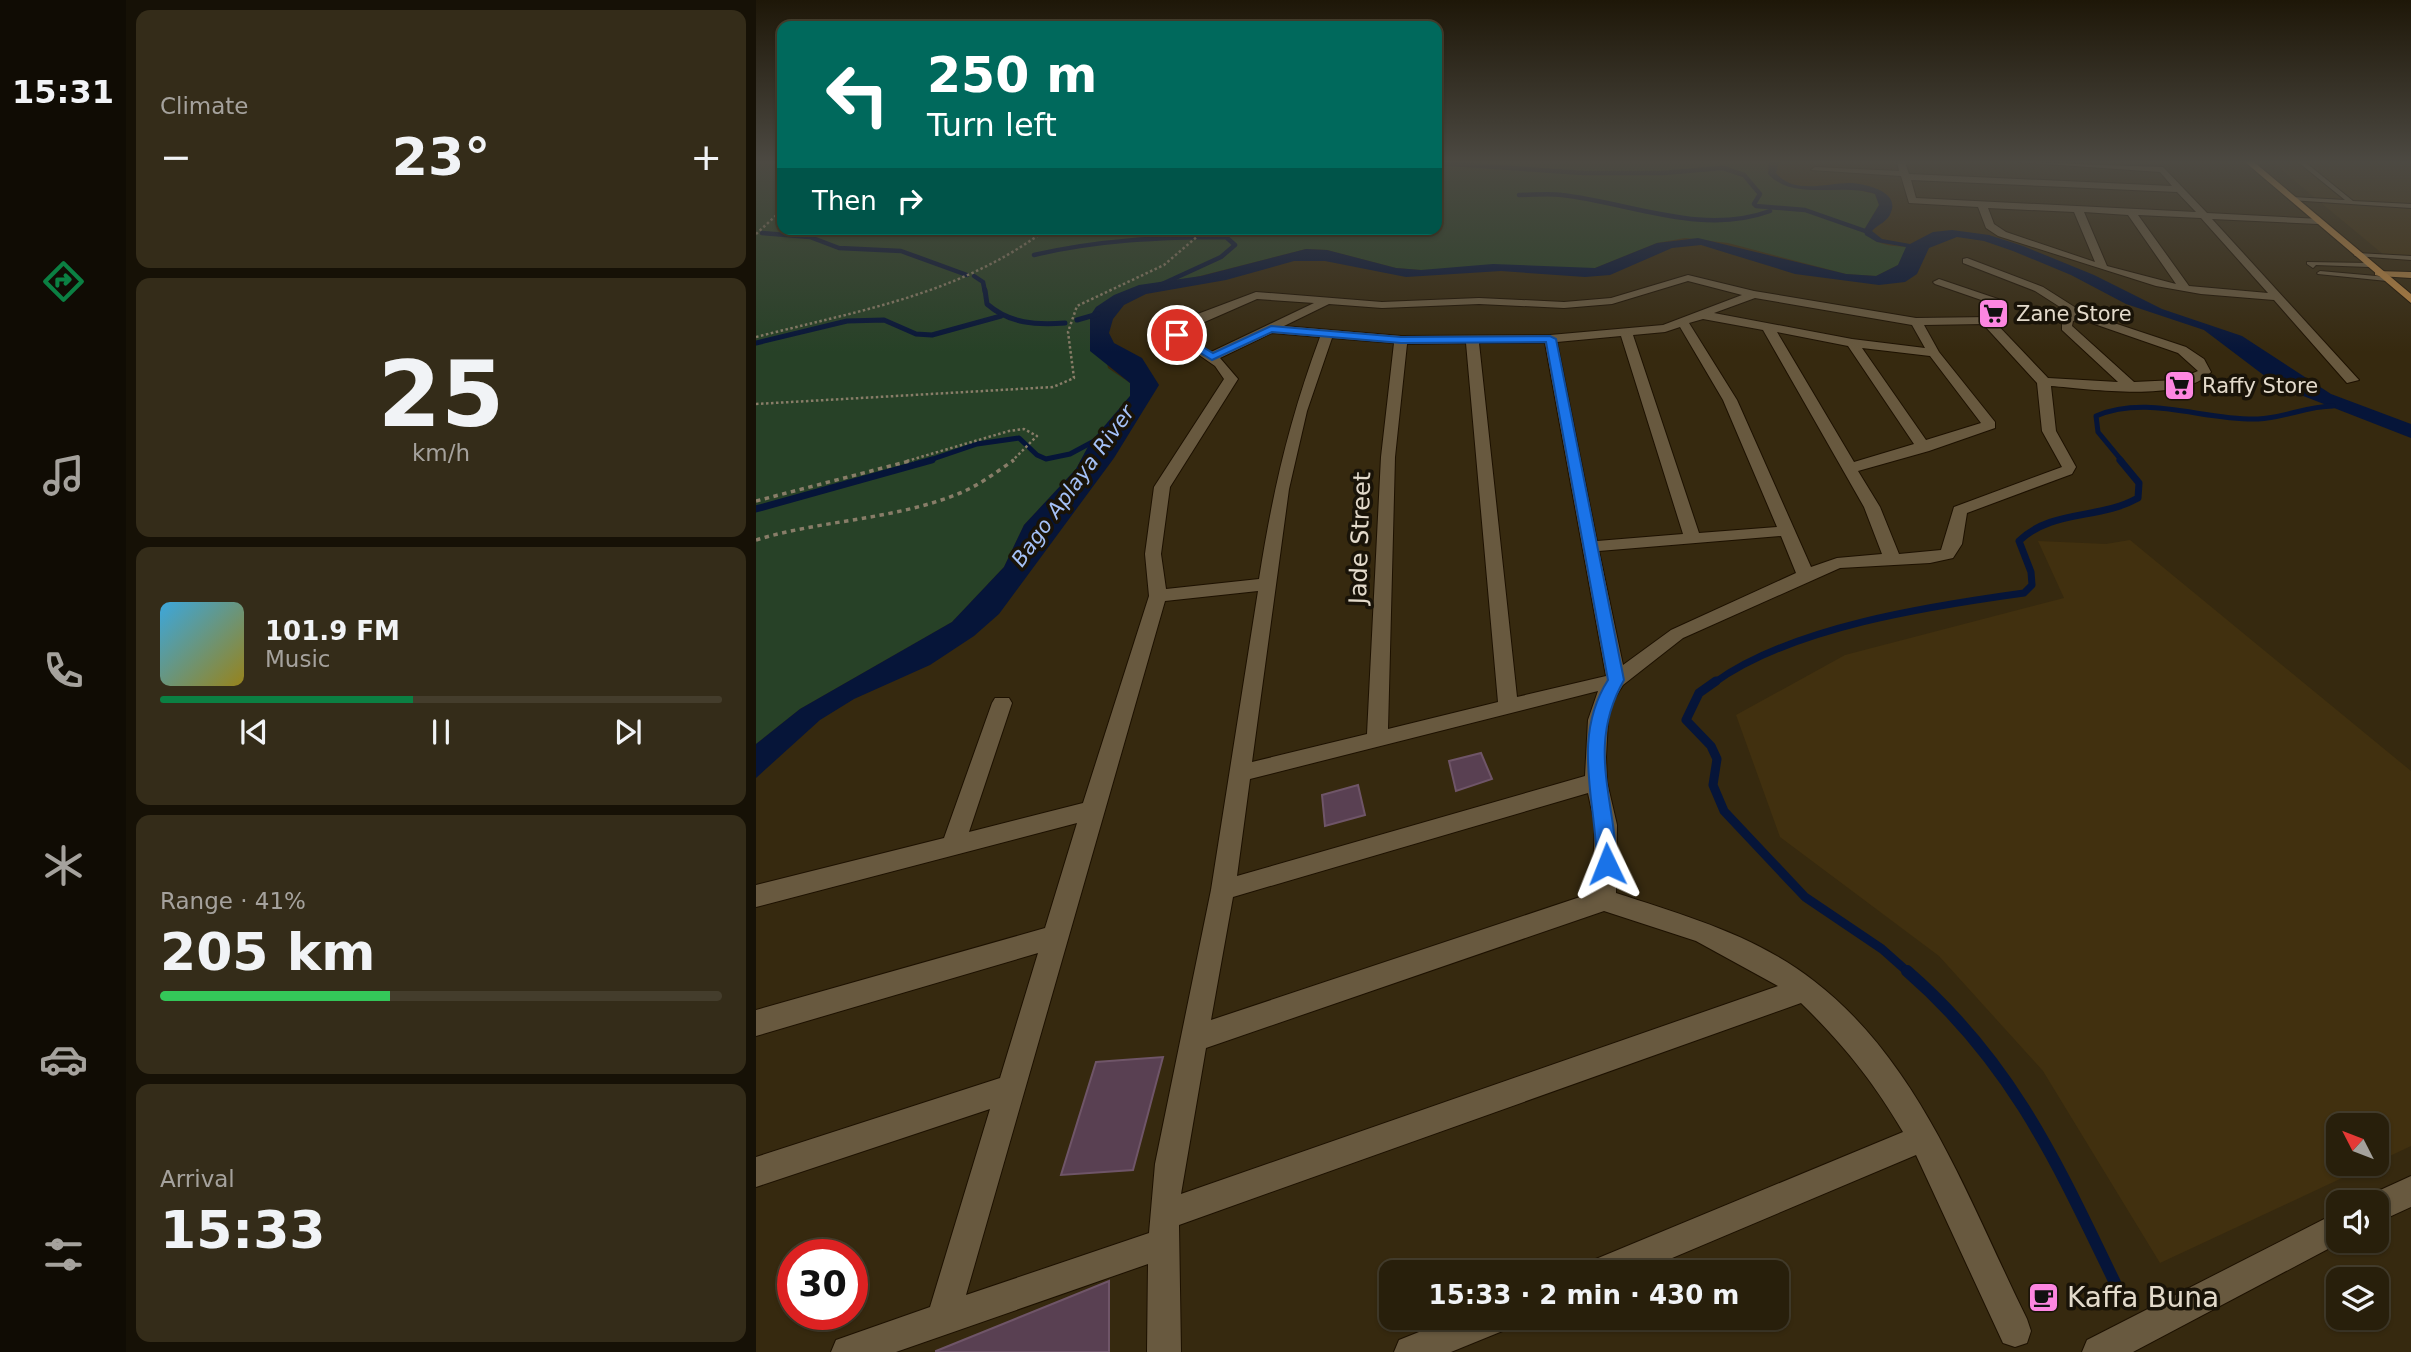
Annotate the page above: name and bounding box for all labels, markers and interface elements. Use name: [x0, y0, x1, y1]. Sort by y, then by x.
text: 250 m: [927, 47, 1097, 104]
icon: left: [812, 49, 903, 140]
text: 15:31: [12, 73, 114, 111]
text: Climate: [160, 93, 249, 119]
text: Turn left: [927, 106, 1057, 144]
text: 23°: [392, 127, 490, 187]
text: −: [160, 135, 192, 179]
text: +: [690, 135, 722, 179]
icon: right: [891, 182, 929, 220]
text: Then: [812, 186, 877, 216]
icon: directions: [39, 257, 88, 306]
supermarket icon: Zane Store: [1976, 297, 2010, 331]
place label: Zane Store: [2016, 302, 2132, 326]
pin: [1147, 305, 1207, 365]
icon: arrive: [1158, 316, 1196, 354]
text: 25: [378, 342, 504, 447]
supermarket icon: Raffy Store: [2162, 369, 2196, 403]
place label: Raffy Store: [2202, 374, 2318, 398]
water label: Bago Aplaya River: [1007, 400, 1140, 571]
text: km/h: [412, 440, 470, 466]
icon: music: [39, 451, 88, 500]
street label: Jade Street: [1344, 471, 1376, 607]
text: 101.9 FM: [265, 616, 400, 646]
icon: phone: [39, 646, 88, 695]
text: Music: [265, 646, 330, 672]
icon: previous: [235, 713, 273, 751]
icon: pause: [422, 713, 460, 751]
icon: next: [609, 713, 647, 751]
position arrow: [1570, 827, 1644, 901]
icon: climate: [39, 841, 88, 890]
text: Range · 41%: [160, 888, 306, 914]
text: 205 km: [160, 922, 375, 982]
icon: car: [39, 1035, 88, 1084]
north arrow: [2326, 1113, 2389, 1176]
map controls: [2326, 1113, 2389, 1330]
text: Arrival: [160, 1166, 235, 1192]
button: sound: [2326, 1190, 2389, 1253]
text: 15:33: [160, 1200, 326, 1260]
icon: filters: [39, 1230, 88, 1279]
speed limit sign: 30: [777, 1239, 868, 1330]
button: layers: [2326, 1267, 2389, 1330]
text: 15:33 · 2 min · 430 m: [1429, 1280, 1739, 1310]
cafe icon: Kaffa Buna: [2027, 1280, 2061, 1314]
place label: Kaffa Buna: [2067, 1281, 2219, 1314]

